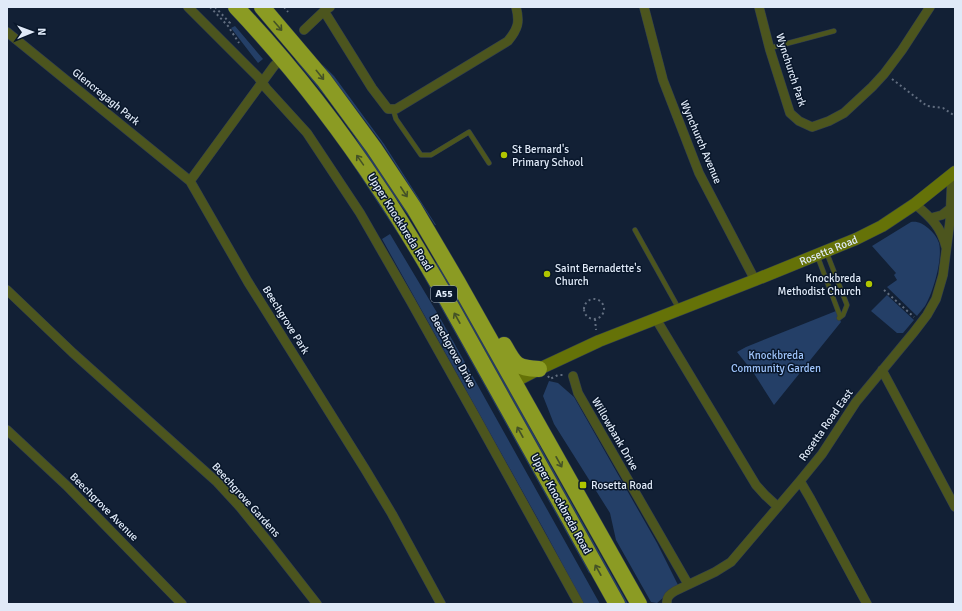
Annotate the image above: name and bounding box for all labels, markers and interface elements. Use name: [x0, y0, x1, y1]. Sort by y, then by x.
north arrow: [12, 12, 52, 52]
one-way arrow: [274, 21, 283, 31]
text: N: [35, 28, 48, 36]
street label: Wynchurch Park: [773, 32, 809, 109]
street label: Glencregagh Park: [70, 66, 143, 128]
one-way arrow: [315, 70, 324, 80]
street label: Wynchurch Avenue: [678, 98, 724, 186]
place label: St Bernard's Primary School: [512, 143, 583, 169]
marker: St Bernard's Primary School: [499, 150, 509, 160]
one-way arrow: [356, 155, 364, 166]
street label: Upper Knockbreda Road: [365, 171, 435, 273]
one-way arrow: [400, 186, 408, 197]
street label: Rosetta Road: [797, 233, 860, 268]
place label: Saint Bernadette's Church: [555, 262, 641, 288]
marker: Saint Bernadette's Church: [542, 269, 552, 279]
place label: Knockbreda Methodist Church: [778, 272, 861, 298]
marker: Knockbreda Methodist Church: [864, 279, 874, 289]
street label: Beechgrove Park: [260, 283, 312, 357]
road number: A55: [431, 286, 457, 302]
street label: Beechgrove Drive: [428, 312, 478, 390]
one-way arrow: [453, 313, 461, 325]
park label: Knockbreda Community Garden: [731, 349, 821, 375]
street label: Rosetta Road East: [796, 387, 856, 463]
street label: Willowbank Drive: [589, 395, 641, 473]
one-way arrow: [516, 426, 524, 438]
street label: Upper Knockbreda Road: [528, 452, 594, 556]
one-way arrow: [556, 456, 563, 468]
street label: Beechgrove Gardens: [209, 460, 283, 540]
street label: Beechgrove Avenue: [67, 470, 141, 544]
place label: Rosetta Road: [591, 479, 653, 492]
marker: Rosetta Road: [578, 480, 588, 490]
one-way arrow: [593, 564, 601, 576]

